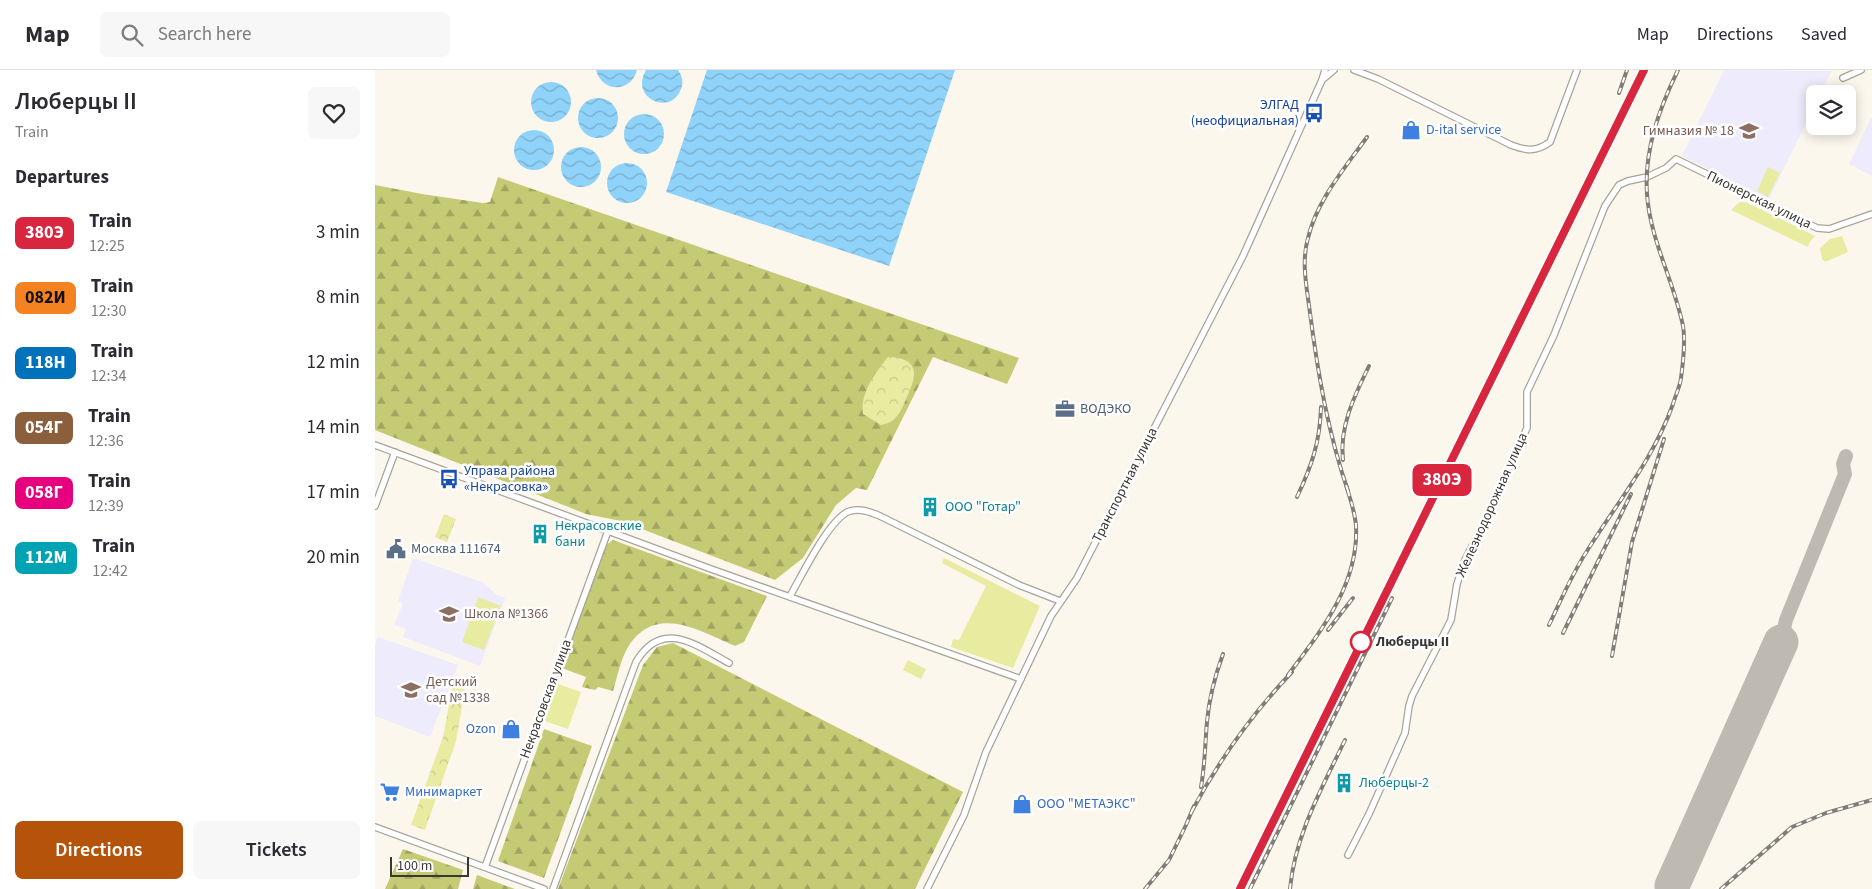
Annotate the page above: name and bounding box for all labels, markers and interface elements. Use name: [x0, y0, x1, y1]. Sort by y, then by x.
search box: [100, 12, 450, 57]
text: Map: [25, 17, 70, 52]
icon: search: [118, 21, 146, 49]
text: Search here: [158, 21, 251, 48]
text: Map: [1637, 22, 1669, 47]
text: Directions: [1697, 22, 1773, 47]
text: Saved: [1801, 22, 1847, 47]
text: Люберцы II: [15, 84, 137, 119]
map controls: [1806, 85, 1856, 135]
button: layers: [1806, 85, 1856, 135]
button: heart: [308, 87, 360, 139]
place label: ЭЛГАД (неофициальная): [1191, 95, 1299, 131]
bus stop icon: ЭЛГАД (неофициальная): [1303, 102, 1325, 124]
shop icon: D-ital service: [1400, 119, 1422, 141]
place label: D-ital service: [1426, 120, 1501, 140]
school or university icon: Гимназия № 18: [1738, 120, 1760, 142]
text: Train: [15, 121, 49, 143]
place label: Гимназия № 18: [1643, 121, 1734, 141]
text: Departures: [15, 164, 109, 191]
street label: Пионерская улица: [1703, 166, 1815, 234]
text: Train: [89, 208, 132, 235]
text: 3 min: [316, 219, 360, 246]
text: 380Э: [25, 220, 64, 245]
text: 12:25: [89, 235, 125, 257]
text: Train: [91, 273, 134, 300]
text: 8 min: [316, 284, 360, 311]
text: 082И: [25, 285, 66, 310]
text: 12:30: [91, 300, 127, 322]
text: Train: [91, 338, 134, 365]
text: 12 min: [306, 349, 360, 376]
text: 118Н: [25, 350, 66, 375]
text: 12:34: [91, 365, 126, 387]
office icon: ВОДЭКО: [1054, 398, 1076, 420]
place label: ВОДЭКО: [1080, 399, 1131, 419]
text: Train: [88, 403, 131, 430]
text: 14 min: [306, 414, 360, 441]
text: 054Г: [25, 415, 63, 440]
street label: Транспортная улица: [1087, 424, 1163, 546]
text: 12:36: [88, 430, 124, 452]
street label: Железнодорожная улица: [1451, 430, 1533, 580]
place label: Управа района «Некрасовка»: [464, 461, 555, 497]
line badge: 380Э: [1407, 464, 1477, 496]
text: 380Э: [1423, 467, 1462, 492]
text: Train: [88, 468, 131, 495]
bus stop icon: Управа района «Некрасовка»: [438, 468, 460, 490]
text: 17 min: [306, 479, 360, 506]
text: 058Г: [25, 480, 63, 505]
text: 12:39: [88, 495, 124, 517]
building icon: ООО "Готар": [919, 496, 941, 518]
place label: ООО "Готар": [945, 497, 1021, 517]
place label: Некрасовские бани: [555, 516, 642, 552]
building icon: Некрасовские бани: [529, 523, 551, 545]
text: Train: [92, 533, 135, 560]
public building icon: Москва 111674: [385, 538, 407, 560]
place label: Москва 111674: [411, 539, 501, 559]
text: 20 min: [306, 544, 360, 571]
text: 112М: [25, 545, 67, 570]
text: 12:42: [92, 560, 128, 582]
school or university icon: Школа №1366: [438, 603, 460, 625]
place label: Школа №1366: [464, 604, 548, 624]
marker: Люберцы II: [1350, 631, 1372, 653]
place label: Люберцы II: [1375, 632, 1449, 652]
street label: Некрасовская улица: [515, 637, 577, 761]
place label: Детский сад №1338: [426, 672, 490, 708]
school or university icon: Детский сад №1338: [400, 679, 422, 701]
shop icon: Ozon: [500, 718, 522, 740]
place label: Ozon: [466, 719, 496, 739]
building icon: Люберцы-2: [1333, 772, 1355, 794]
place label: Люберцы-2: [1359, 773, 1429, 793]
supermarket icon: Минимаркет: [379, 781, 401, 803]
place label: Минимаркет: [405, 782, 483, 802]
shop icon: ООО "МЕТАЭКС": [1011, 793, 1033, 815]
place label: ООО "МЕТАЭКС": [1037, 794, 1136, 814]
button: Directions: [15, 821, 183, 879]
button: Tickets: [193, 821, 360, 879]
scale bar: [390, 854, 469, 877]
text: 100 m: [397, 856, 432, 876]

